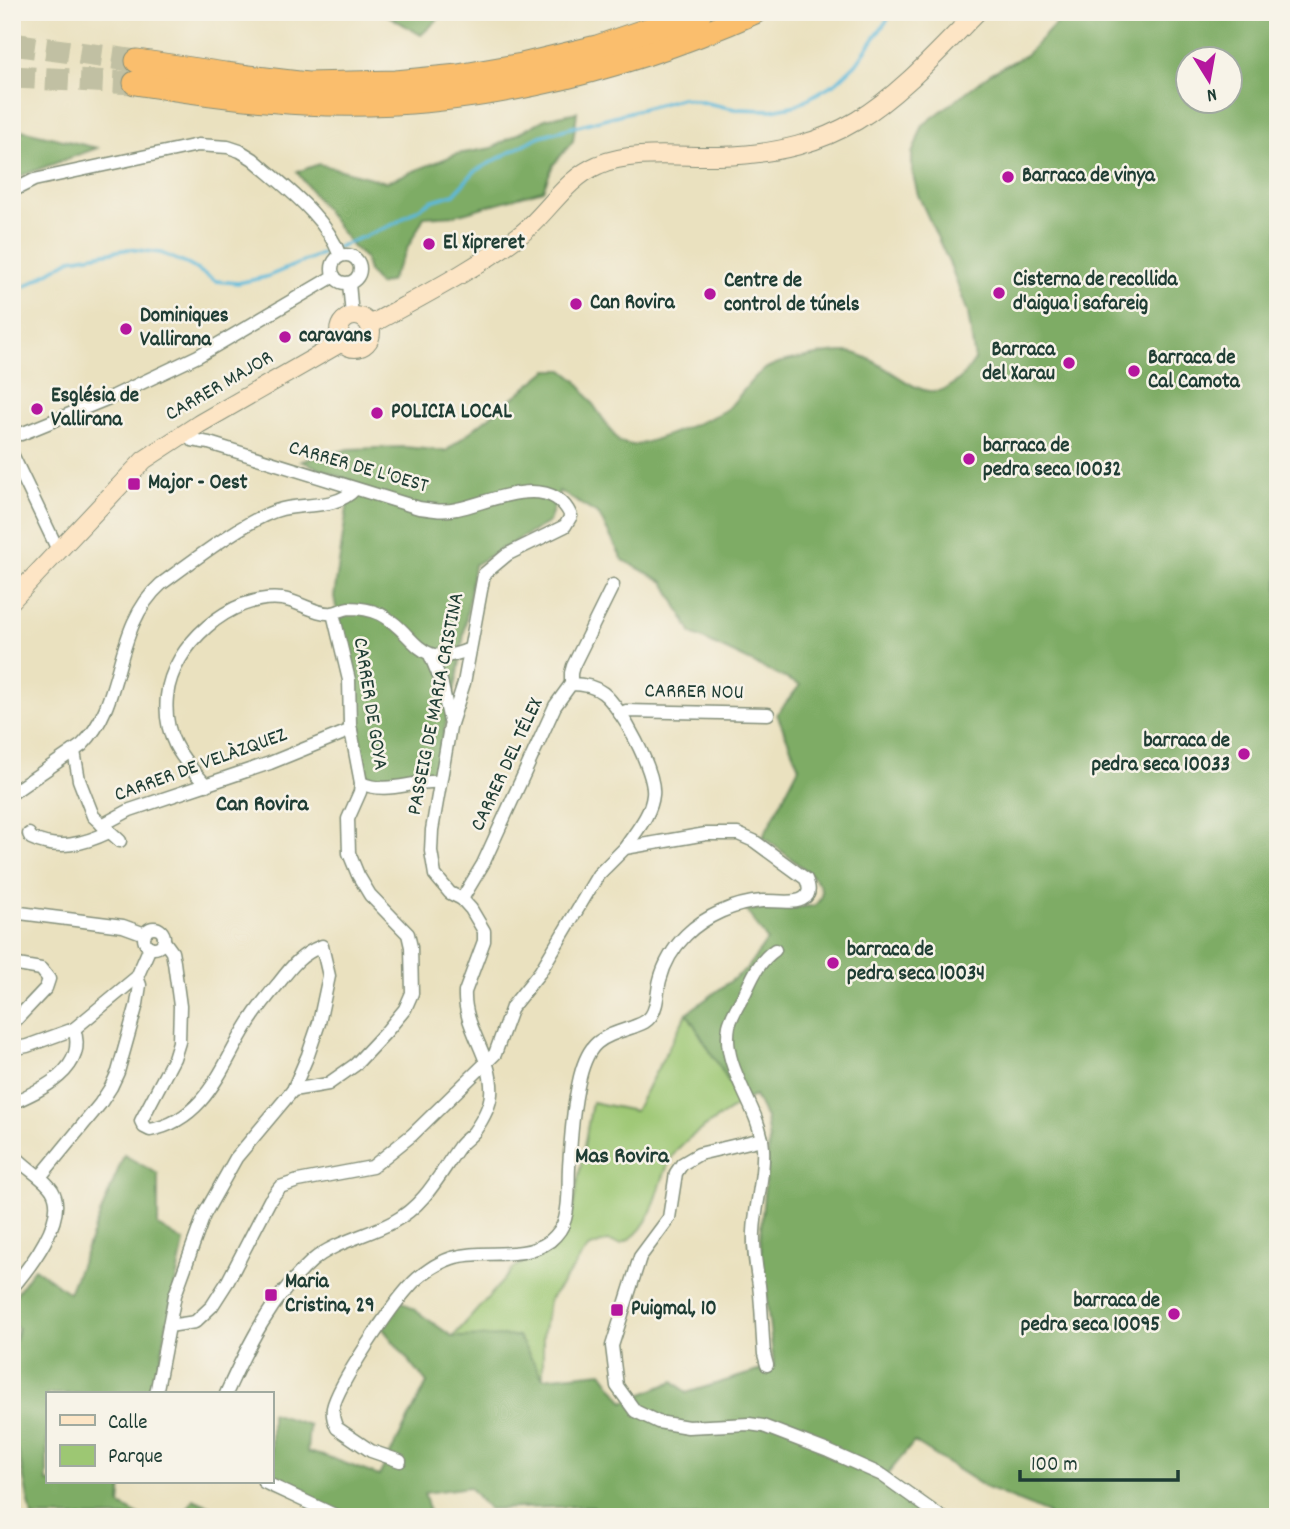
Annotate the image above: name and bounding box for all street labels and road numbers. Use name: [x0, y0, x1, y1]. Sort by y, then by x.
street label: CARRER MAJOR: [160, 344, 280, 430]
street label: CARRER DE L'OEST: [285, 434, 432, 502]
street label: PASSEIG DE MARIA CRISTINA: [401, 590, 473, 818]
street label: CARRER DE GOYA: [344, 636, 394, 772]
street label: CARRER NOU: [644, 677, 744, 709]
street label: CARRER DEL TÉLEX: [464, 693, 552, 837]
street label: CARRER DE VELÀZQUEZ: [111, 721, 292, 811]

